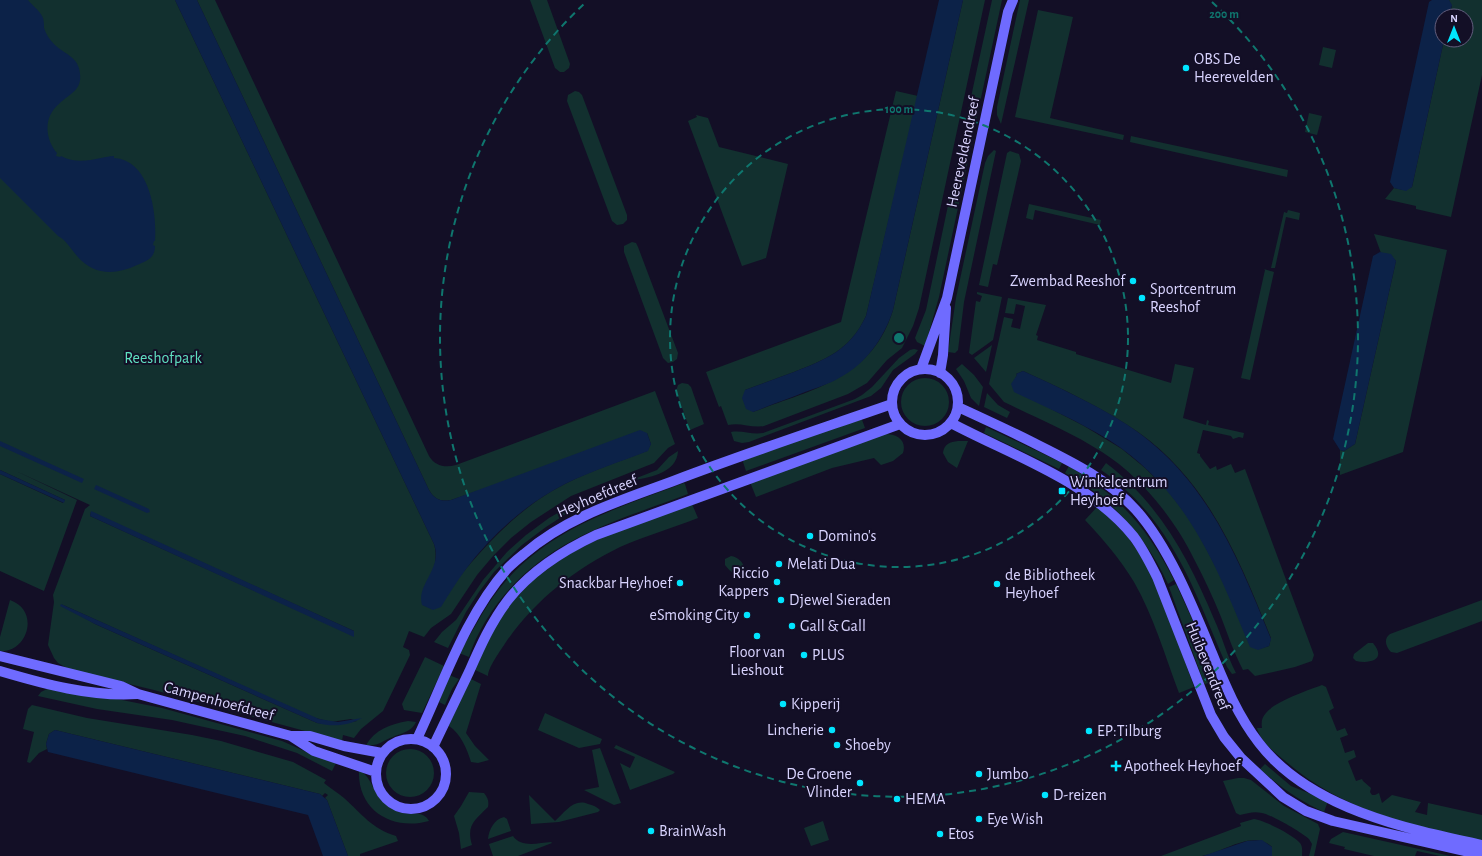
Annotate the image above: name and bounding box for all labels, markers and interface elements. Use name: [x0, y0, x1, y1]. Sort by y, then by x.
text: 200 m: [1209, 8, 1239, 20]
north arrow: [1434, 8, 1474, 48]
text: N: [1450, 13, 1458, 24]
place label: OBS De Heerevelden: [1194, 51, 1274, 85]
marker: OBS De Heerevelden: [1181, 63, 1191, 73]
street label: Heereveldendreef: [943, 94, 983, 209]
text: 100 m: [885, 103, 913, 115]
place label: Zwembad Reeshof: [1010, 273, 1126, 289]
marker: Zwembad Reeshof: [1128, 276, 1138, 286]
place label: Sportcentrum Reeshof: [1150, 281, 1236, 315]
marker: Sportcentrum Reeshof: [1137, 293, 1147, 303]
centre of rings: [892, 331, 906, 345]
park label: Reeshofpark: [124, 350, 202, 366]
street label: Heyhoefdreef: [554, 471, 641, 521]
place label: Winkelcentrum Heyhoef: [1070, 474, 1168, 509]
marker: Winkelcentrum Heyhoef: [1057, 486, 1067, 496]
place label: Domino's: [818, 528, 877, 544]
marker: Domino's: [805, 531, 815, 541]
place label: Melati Dua: [787, 556, 856, 572]
marker: Melati Dua: [774, 559, 784, 569]
place label: Riccio Kappers: [718, 565, 769, 599]
place label: de Bibliotheek Heyhoef: [1005, 567, 1096, 602]
place label: Snackbar Heyhoef: [559, 575, 673, 592]
marker: Riccio Kappers: [772, 577, 782, 587]
marker: Snackbar Heyhoef: [675, 578, 685, 588]
marker: de Bibliotheek Heyhoef: [992, 579, 1002, 589]
place label: Djewel Sieraden: [789, 592, 891, 609]
marker: Djewel Sieraden: [776, 595, 786, 605]
place label: eSmoking City: [650, 607, 739, 624]
marker: eSmoking City: [742, 610, 752, 620]
place label: Gall & Gall: [800, 618, 866, 634]
street label: Huibevendreef: [1183, 620, 1233, 713]
marker: Gall & Gall: [787, 621, 797, 631]
marker: Floor van Lieshout: [752, 631, 762, 641]
place label: Floor van Lieshout: [729, 644, 785, 678]
place label: PLUS: [812, 647, 845, 663]
marker: PLUS: [799, 650, 809, 660]
street label: Campenhoefdreef: [162, 679, 277, 724]
place label: Kipperij: [791, 696, 841, 713]
marker: Kipperij: [778, 699, 788, 709]
place label: Lincherie: [767, 722, 824, 738]
place label: EP:Tilburg: [1097, 723, 1162, 739]
marker: Lincherie: [827, 725, 837, 735]
marker: EP:Tilburg: [1084, 726, 1094, 736]
place label: Shoeby: [845, 737, 891, 754]
marker: Shoeby: [832, 740, 842, 750]
place label: Apotheek Heyhoef: [1124, 758, 1241, 775]
marker: Apotheek Heyhoef: [1111, 761, 1121, 771]
place label: De Groene Vlinder: [786, 766, 853, 800]
place label: Jumbo: [987, 766, 1029, 782]
marker: Jumbo: [974, 769, 984, 779]
marker: De Groene Vlinder: [855, 778, 865, 788]
place label: D-reizen: [1053, 787, 1107, 803]
marker: D-reizen: [1040, 790, 1050, 800]
place label: HEMA: [905, 791, 946, 807]
marker: HEMA: [892, 794, 902, 804]
place label: Eye Wish: [987, 811, 1043, 828]
marker: Eye Wish: [974, 814, 984, 824]
place label: BrainWash: [659, 823, 726, 839]
marker: BrainWash: [646, 826, 656, 836]
place label: Etos: [948, 826, 974, 842]
marker: Etos: [935, 829, 945, 839]

